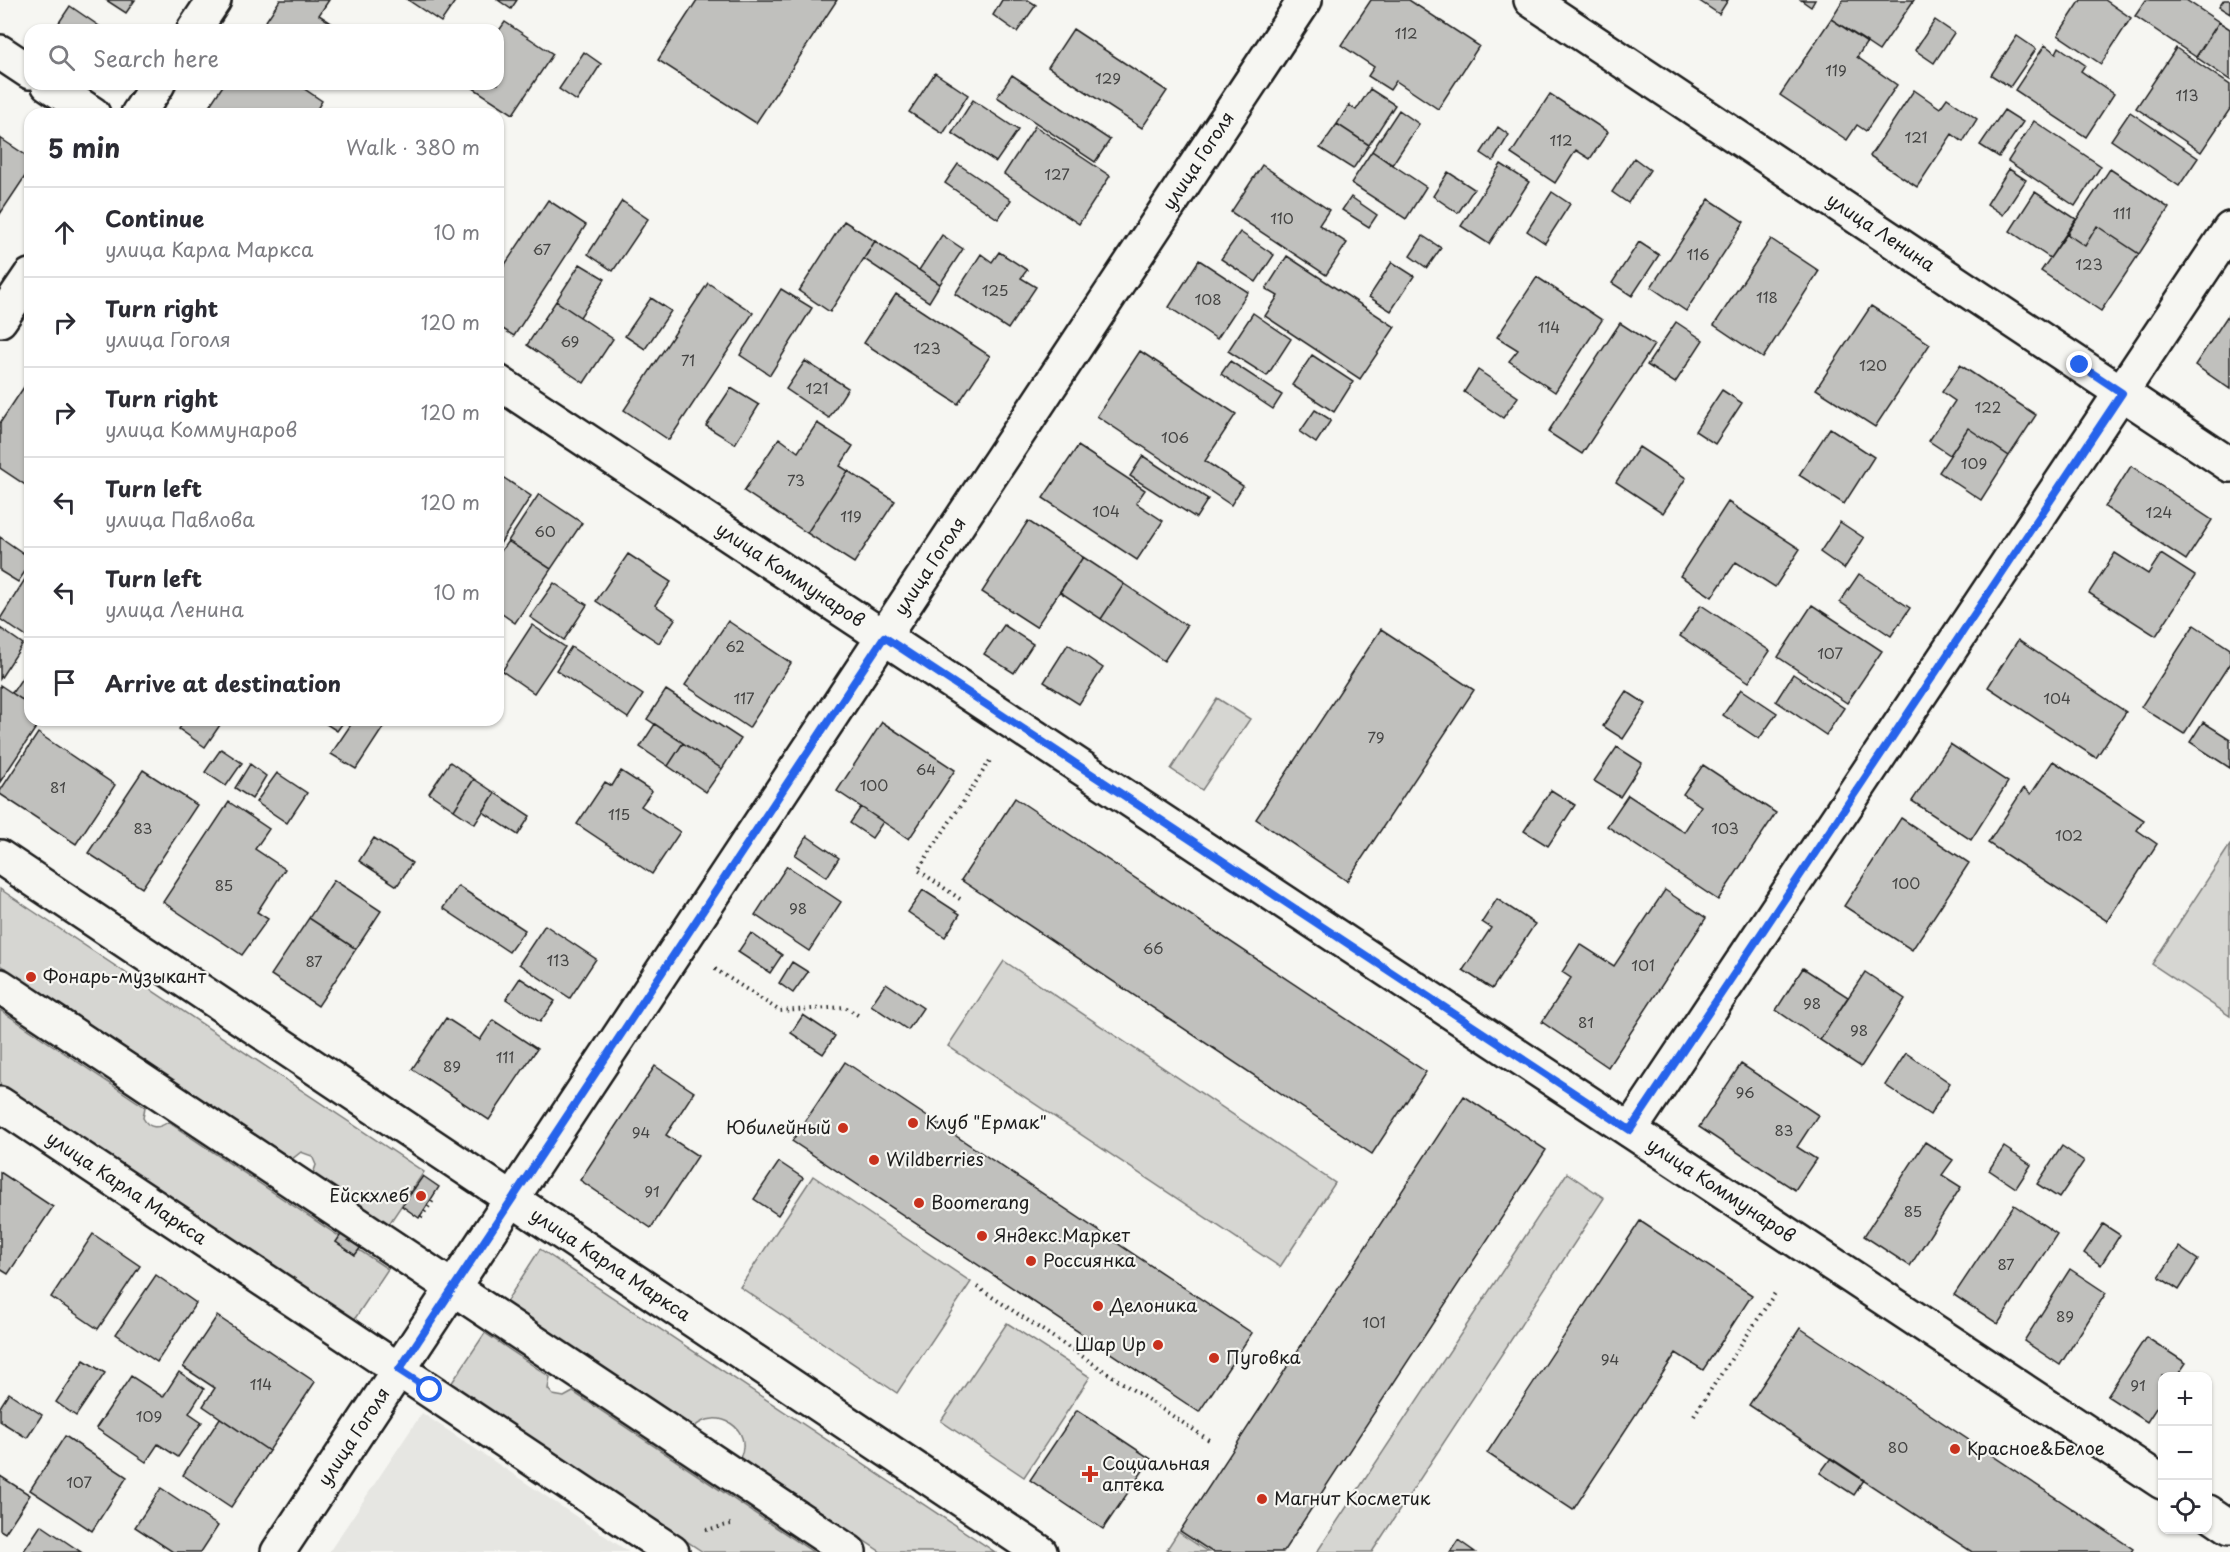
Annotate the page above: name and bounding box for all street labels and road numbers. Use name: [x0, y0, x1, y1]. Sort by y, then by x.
street label: улица Гоголя: [1155, 105, 1240, 215]
street label: улица Ленина: [1822, 186, 1942, 278]
street label: улица Гоголя: [886, 511, 972, 620]
street label: улица Коммунаров: [711, 515, 870, 633]
street label: улица Карла Маркса: [42, 1124, 214, 1251]
street label: улица Коммунаров: [1642, 1130, 1801, 1248]
street label: улица Карла Маркса: [526, 1200, 697, 1327]
street label: улица Гоголя: [310, 1381, 395, 1491]

